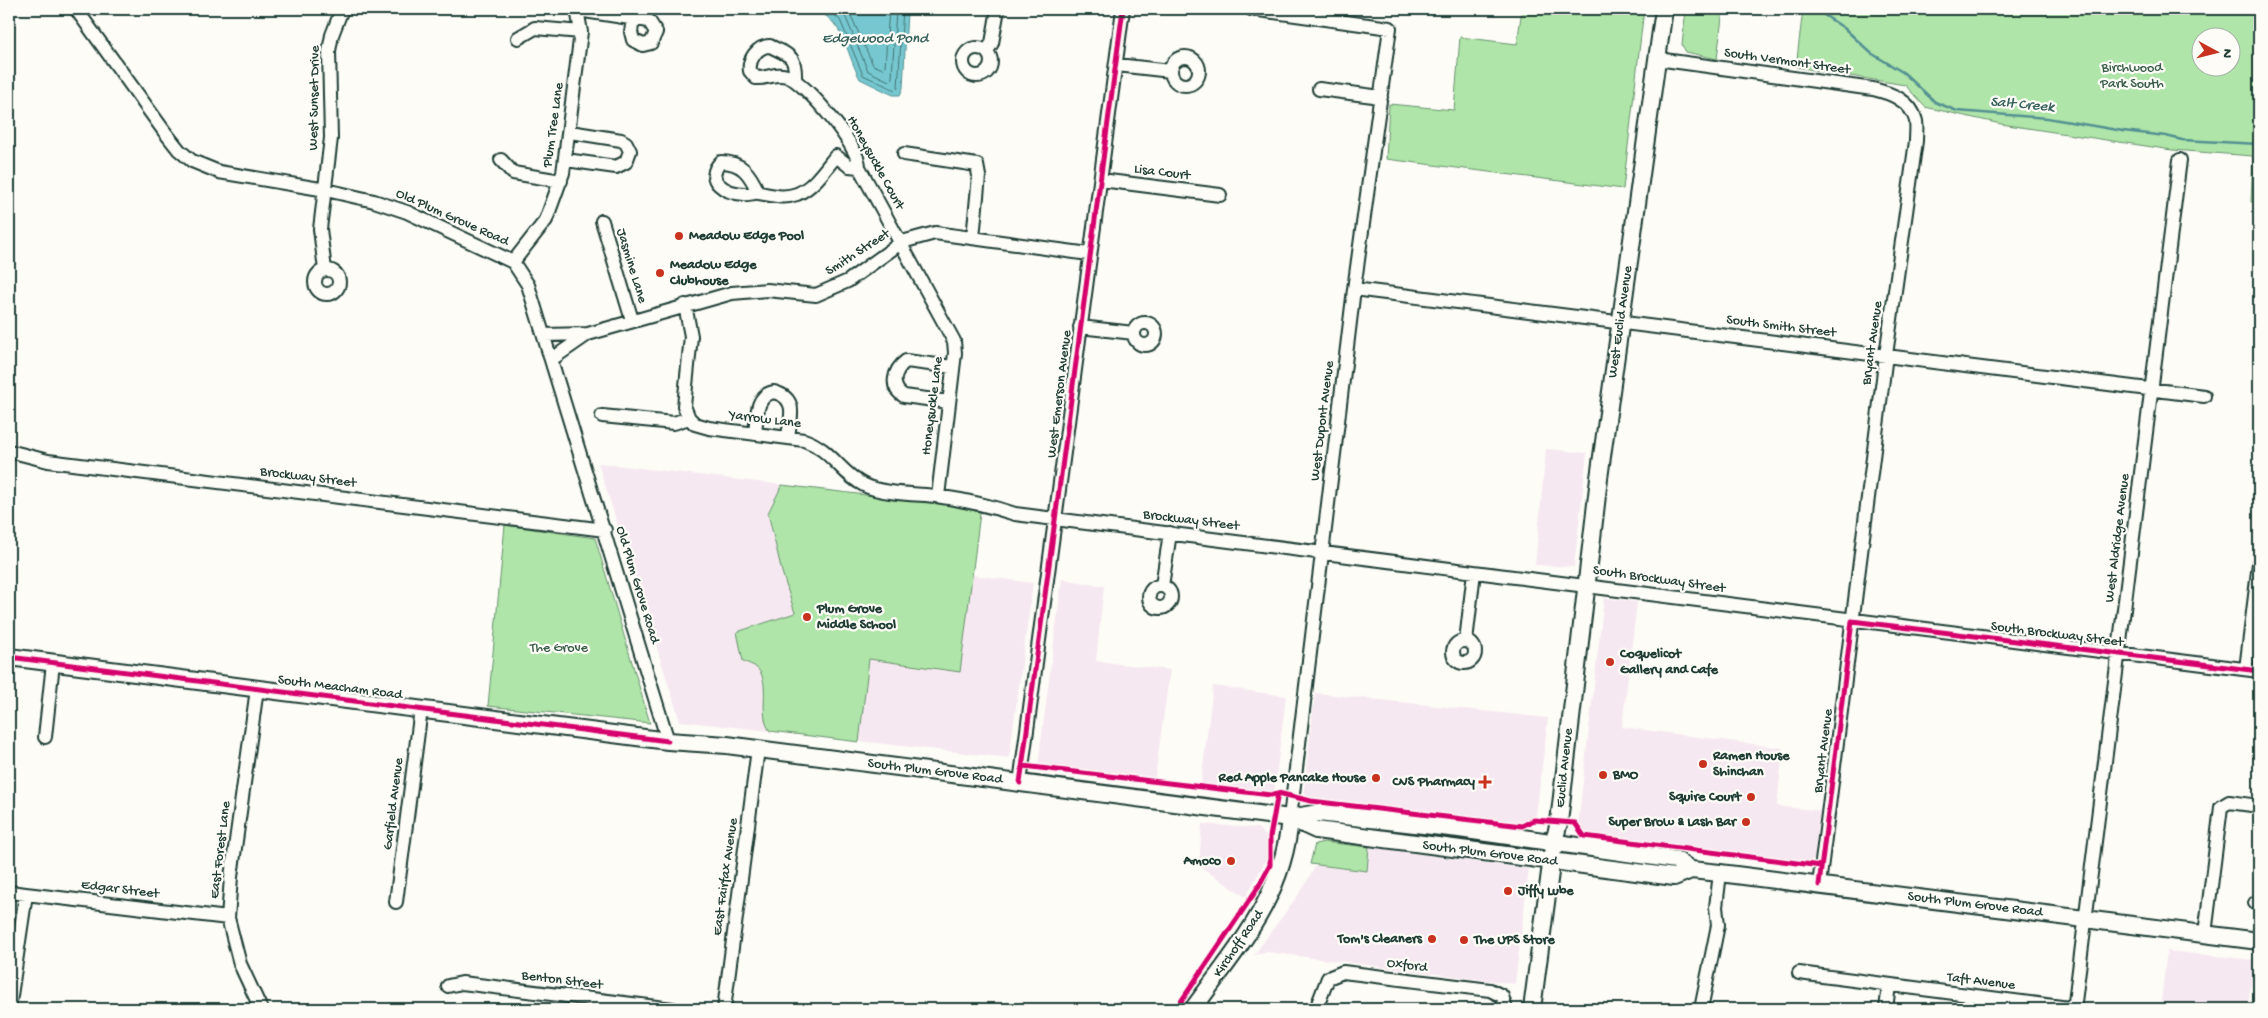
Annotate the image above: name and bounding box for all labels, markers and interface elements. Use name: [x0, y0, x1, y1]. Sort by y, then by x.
north arrow: [2190, 28, 2240, 78]
water label: Edgewood Pond: [822, 30, 930, 48]
street label: West Sunset Drive: [306, 45, 324, 151]
street label: South Vermont Street: [1723, 45, 1852, 79]
text: N: [2217, 48, 2235, 59]
park label: Birchwood Park South: [2099, 60, 2164, 93]
street label: Plum Tree Lane: [539, 81, 568, 170]
water label: Salt Creek: [1989, 93, 2056, 117]
street label: Honeysuckle Court: [842, 113, 908, 214]
street label: Lisa Court: [1133, 161, 1192, 185]
street label: Old Plum Grove Road: [393, 185, 513, 251]
street label: Smith Street: [823, 225, 894, 280]
street label: Jasmine Lane: [612, 227, 651, 306]
place label: Meadow Edge Pool: [689, 228, 804, 245]
marker: Meadow Edge Pool: [673, 230, 685, 242]
place label: Meadow Edge Clubhouse: [669, 257, 757, 290]
street label: West Euclid Avenue: [1605, 264, 1637, 379]
marker: Meadow Edge Clubhouse: [654, 267, 666, 279]
street label: Bryant Avenue: [1859, 299, 1887, 387]
street label: South Smith Street: [1725, 312, 1838, 342]
street label: West Emerson Avenue: [1044, 328, 1076, 459]
street label: Honeysuckle Lane: [919, 355, 948, 456]
street label: West Dupont Avenue: [1307, 359, 1339, 482]
street label: Yarrow Lane: [726, 407, 803, 433]
street label: Brockway Street: [258, 464, 358, 492]
street label: West Aldridge Avenue: [2102, 472, 2134, 603]
street label: Brockway Street: [1141, 507, 1241, 535]
street label: Old Plum Grove Road: [611, 524, 663, 648]
street label: South Brockway Street: [1592, 562, 1728, 598]
place label: Plum Grove Middle School: [816, 601, 896, 634]
marker: Plum Grove Middle School: [801, 611, 813, 623]
street label: South Brockway Street: [1990, 618, 2126, 652]
park label: The Grove: [529, 640, 589, 657]
place label: Coquelicot Gallery and Cafe: [1619, 646, 1719, 679]
marker: Coquelicot Gallery and Cafe: [1604, 656, 1616, 668]
street label: South Meacham Road: [277, 672, 405, 704]
street label: Bryant Avenue: [1810, 707, 1838, 795]
street label: Euclid Avenue: [1552, 727, 1578, 809]
place label: Ramen House Shinchan: [1712, 748, 1790, 781]
street label: South Plum Grove Road: [867, 755, 1005, 789]
street label: Garfield Avenue: [380, 756, 408, 851]
marker: Ramen House Shinchan: [1697, 758, 1709, 770]
place label: BMO: [1612, 767, 1639, 784]
marker: BMO: [1597, 769, 1609, 781]
place label: Red Apple Pancake House: [1218, 770, 1367, 787]
marker: Red Apple Pancake House: [1370, 772, 1382, 784]
place label: CVS Pharmacy: [1391, 774, 1475, 791]
marker: CVS Pharmacy: [1479, 776, 1491, 788]
place label: Squire Court: [1669, 789, 1742, 806]
marker: Squire Court: [1745, 791, 1757, 803]
street label: East Forest Lane: [207, 799, 236, 900]
place label: Super Brow & Lash Bar: [1608, 814, 1738, 831]
street label: East Fairfax Avenue: [709, 816, 743, 937]
marker: Super Brow & Lash Bar: [1740, 816, 1752, 828]
street label: South Plum Grove Road: [1422, 837, 1560, 871]
place label: Amoco: [1183, 853, 1222, 870]
marker: Amoco: [1225, 855, 1237, 867]
street label: Edgar Street: [80, 877, 161, 903]
place label: Jiffy Lube: [1517, 883, 1574, 900]
marker: Jiffy Lube: [1502, 885, 1514, 897]
street label: South Plum Grove Road: [1907, 888, 2045, 922]
street label: Kirchoff Road: [1210, 906, 1269, 981]
place label: Tom's Cleaners: [1337, 931, 1423, 948]
place label: The UPS Store: [1473, 932, 1555, 949]
marker: Tom's Cleaners: [1426, 933, 1438, 945]
marker: The UPS Store: [1458, 934, 1470, 946]
street label: Oxford: [1386, 955, 1430, 977]
street label: Benton Street: [520, 967, 605, 995]
street label: Taft Avenue: [1945, 969, 2017, 995]

